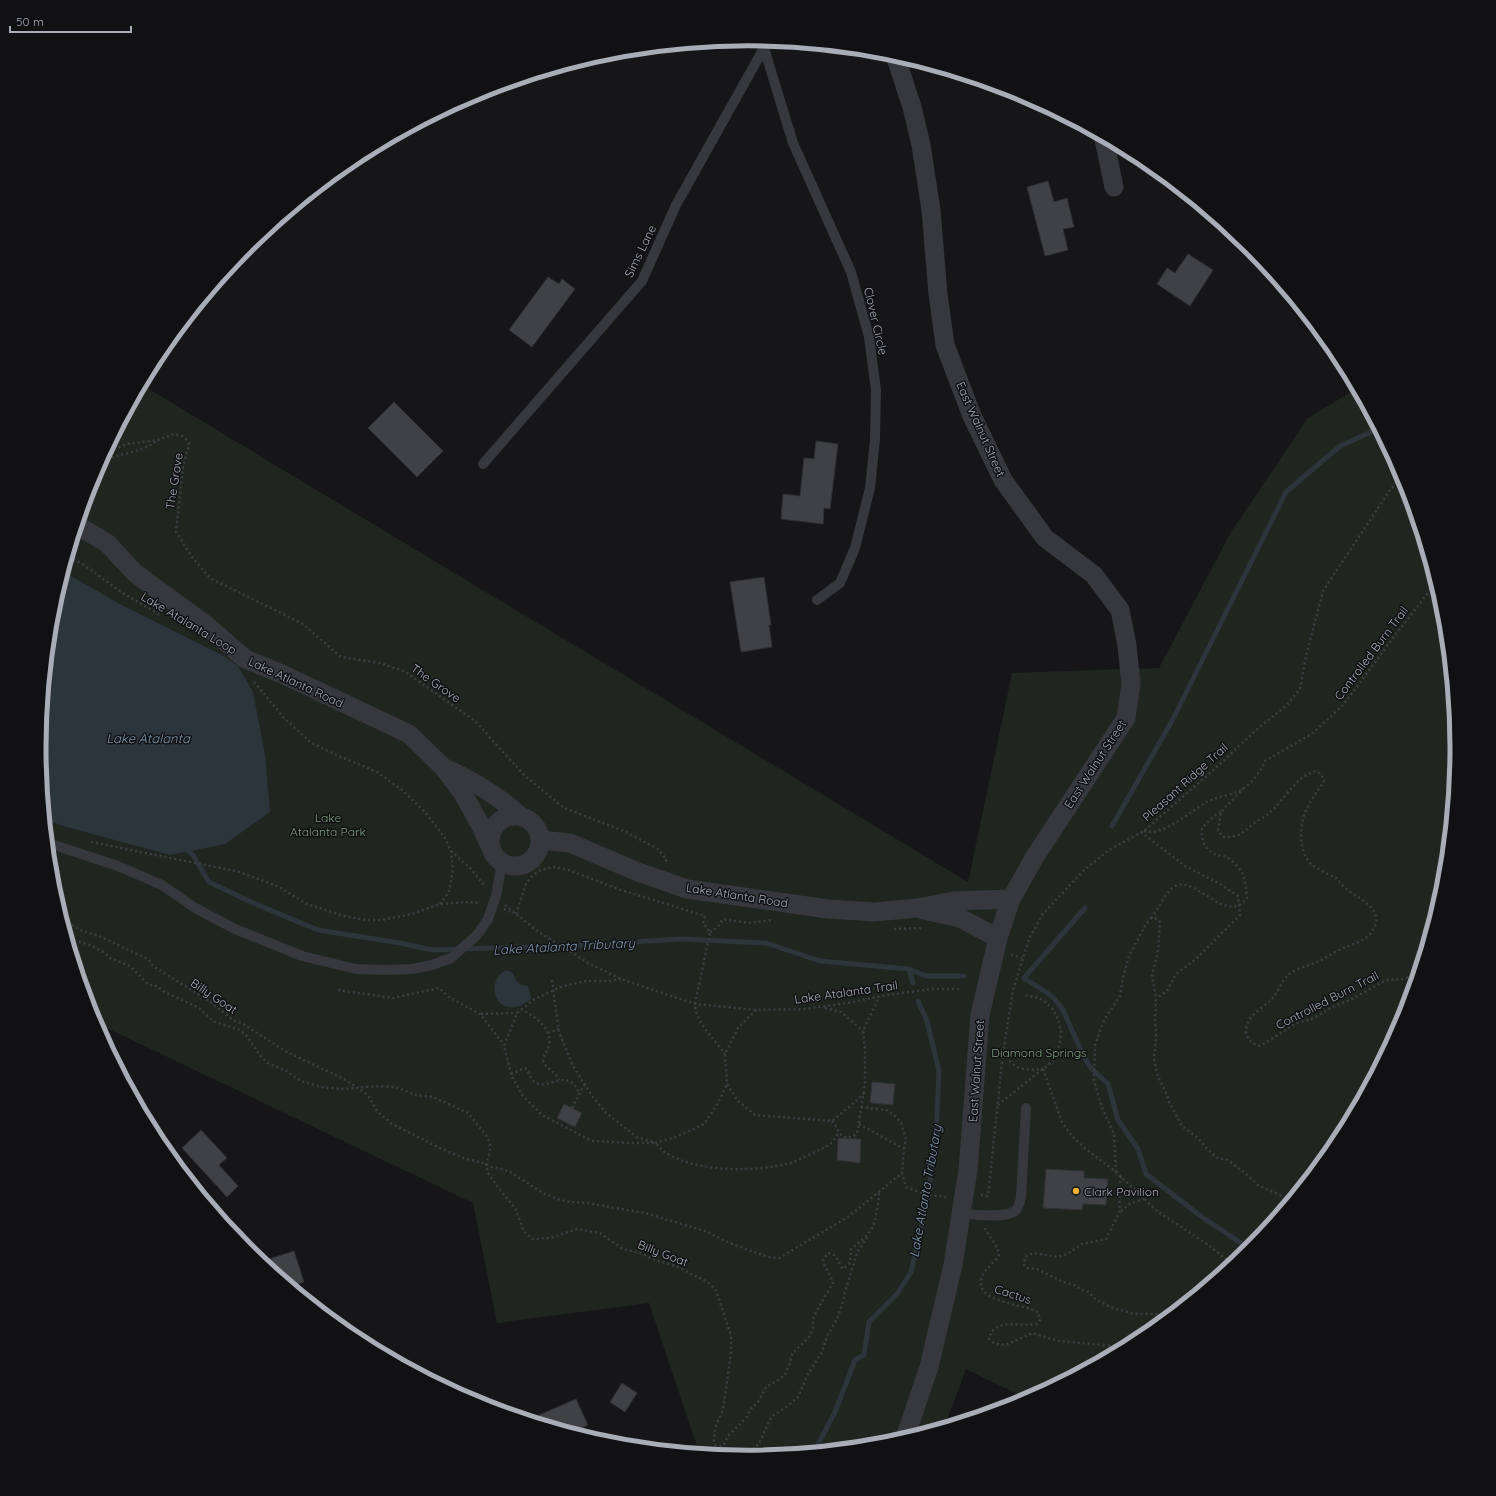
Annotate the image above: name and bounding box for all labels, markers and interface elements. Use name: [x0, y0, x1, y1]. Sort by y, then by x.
scale bar: [10, 8, 131, 34]
text: 50 m: [16, 14, 44, 29]
street label: Sims Lane: [621, 222, 659, 280]
street label: Clover Circle: [861, 286, 891, 357]
street label: East Walnut Street: [953, 379, 1009, 479]
street label: The Grove: [162, 451, 186, 510]
street label: Lake Atalanta Loop: [139, 589, 239, 657]
street label: Controlled Burn Trail: [1331, 603, 1411, 703]
street label: Lake Atlanta Road: [246, 653, 346, 711]
street label: The Grove: [408, 660, 464, 706]
street label: East Walnut Street: [1061, 717, 1129, 811]
water label: Lake Atalanta: [106, 730, 191, 746]
street label: Pleasant Ridge Trail: [1139, 740, 1231, 824]
park label: Lake Atalanta Park: [290, 810, 366, 839]
street label: Lake Atlanta Road: [685, 880, 789, 910]
water label: Lake Atalanta Tributary: [493, 934, 636, 958]
street label: Controlled Burn Trail: [1273, 968, 1381, 1032]
street label: Billy Goat: [188, 975, 240, 1017]
street label: Lake Atalanta Trail: [793, 977, 899, 1007]
street label: East Walnut Street: [965, 1019, 987, 1123]
park label: Diamond Springs: [991, 1045, 1087, 1060]
water label: Lake Atlanta Tributary: [905, 1123, 945, 1258]
place label: Clark Pavilion: [1084, 1184, 1159, 1199]
marker: Clark Pavilion: [1071, 1186, 1081, 1196]
street label: Billy Goat: [636, 1237, 690, 1269]
street label: Cactus: [993, 1281, 1034, 1307]

